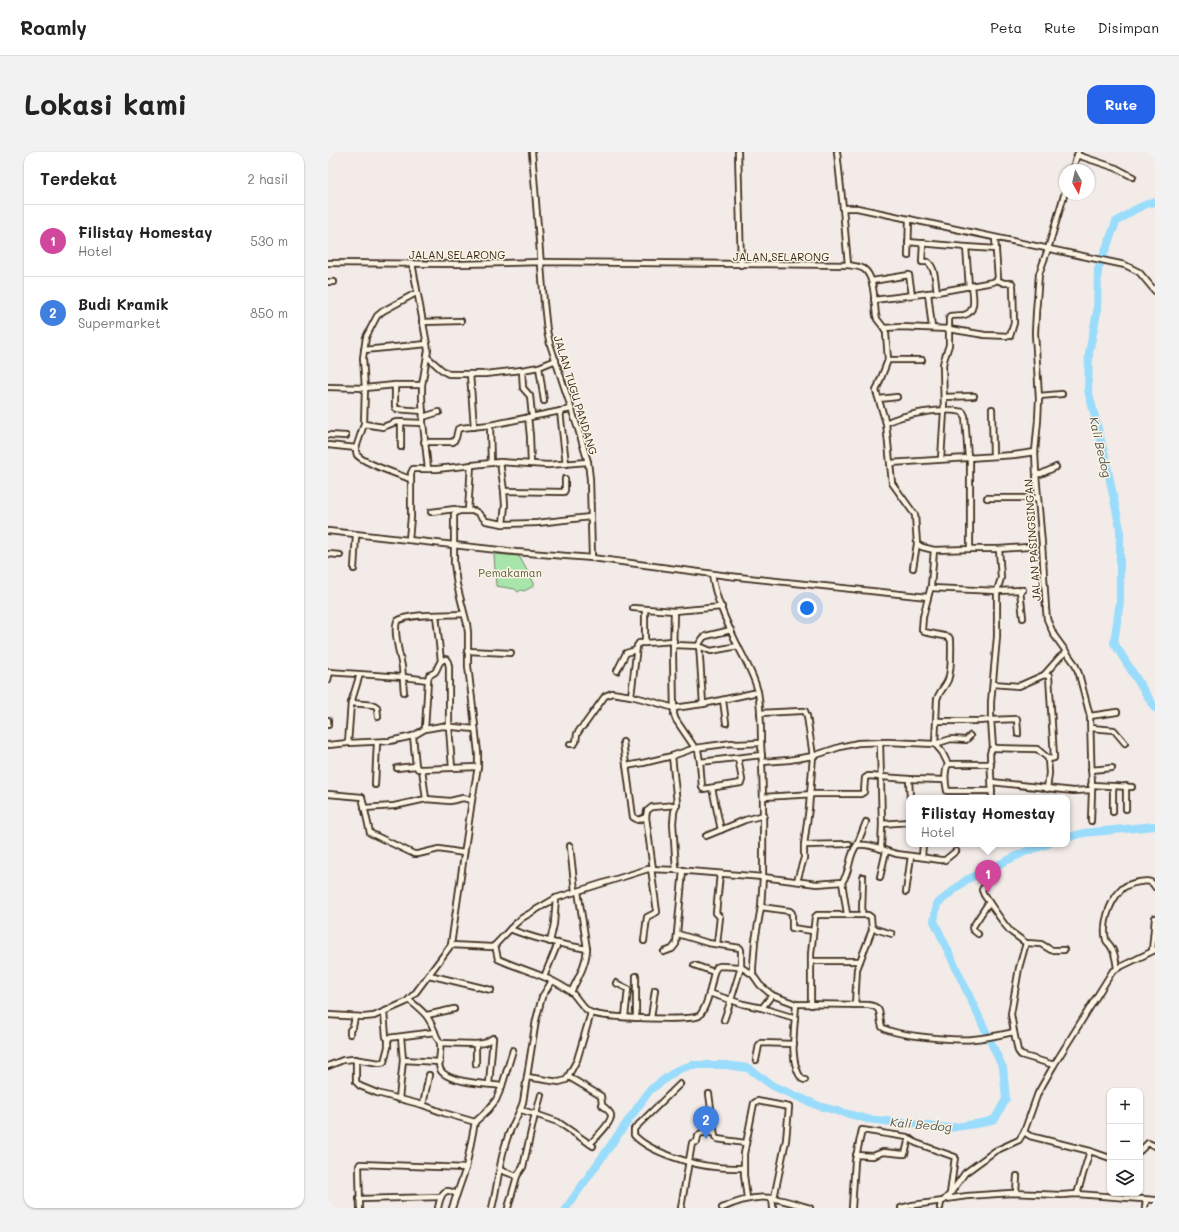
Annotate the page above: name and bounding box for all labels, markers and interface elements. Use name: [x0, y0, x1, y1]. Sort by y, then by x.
text: Roamly: [20, 15, 87, 40]
text: Peta: [990, 18, 1022, 37]
text: Rute: [1044, 18, 1076, 37]
text: Disimpan: [1098, 18, 1159, 37]
button: Rute: [1087, 85, 1155, 124]
text: Lokasi kami: [24, 86, 187, 122]
north arrow: [1059, 164, 1095, 200]
text: Terdekat: [40, 167, 117, 189]
text: 2 hasil: [248, 170, 288, 187]
text: Filistay Homestay: [78, 222, 212, 242]
text: 1: [50, 232, 56, 249]
text: 530 m: [250, 232, 288, 249]
text: Hotel: [78, 242, 112, 259]
street label: JALAN SELARONG: [409, 247, 505, 262]
street label: JALAN SELARONG: [733, 249, 829, 264]
text: Budi Kramik: [78, 294, 169, 314]
text: 2: [49, 304, 57, 321]
text: 850 m: [250, 304, 288, 321]
text: Supermarket: [78, 314, 161, 331]
street label: JALAN TUGU PANDANG: [551, 333, 601, 457]
water label: Kali Bedog: [1086, 415, 1116, 479]
street label: JALAN PASINGSINGAN: [1020, 478, 1044, 602]
park label: Pemakaman: [478, 565, 542, 580]
your location: [797, 598, 817, 618]
popup: [906, 795, 1070, 847]
text: Filistay Homestay: [921, 803, 1055, 823]
text: Hotel: [921, 823, 955, 840]
pin: 1: [975, 860, 1001, 893]
map controls: [1107, 1088, 1143, 1196]
button: +: [1107, 1088, 1143, 1124]
pin: 2: [693, 1106, 719, 1139]
water label: Kali Bedog: [889, 1113, 953, 1135]
button: −: [1107, 1124, 1143, 1160]
button: layers: [1107, 1160, 1143, 1196]

